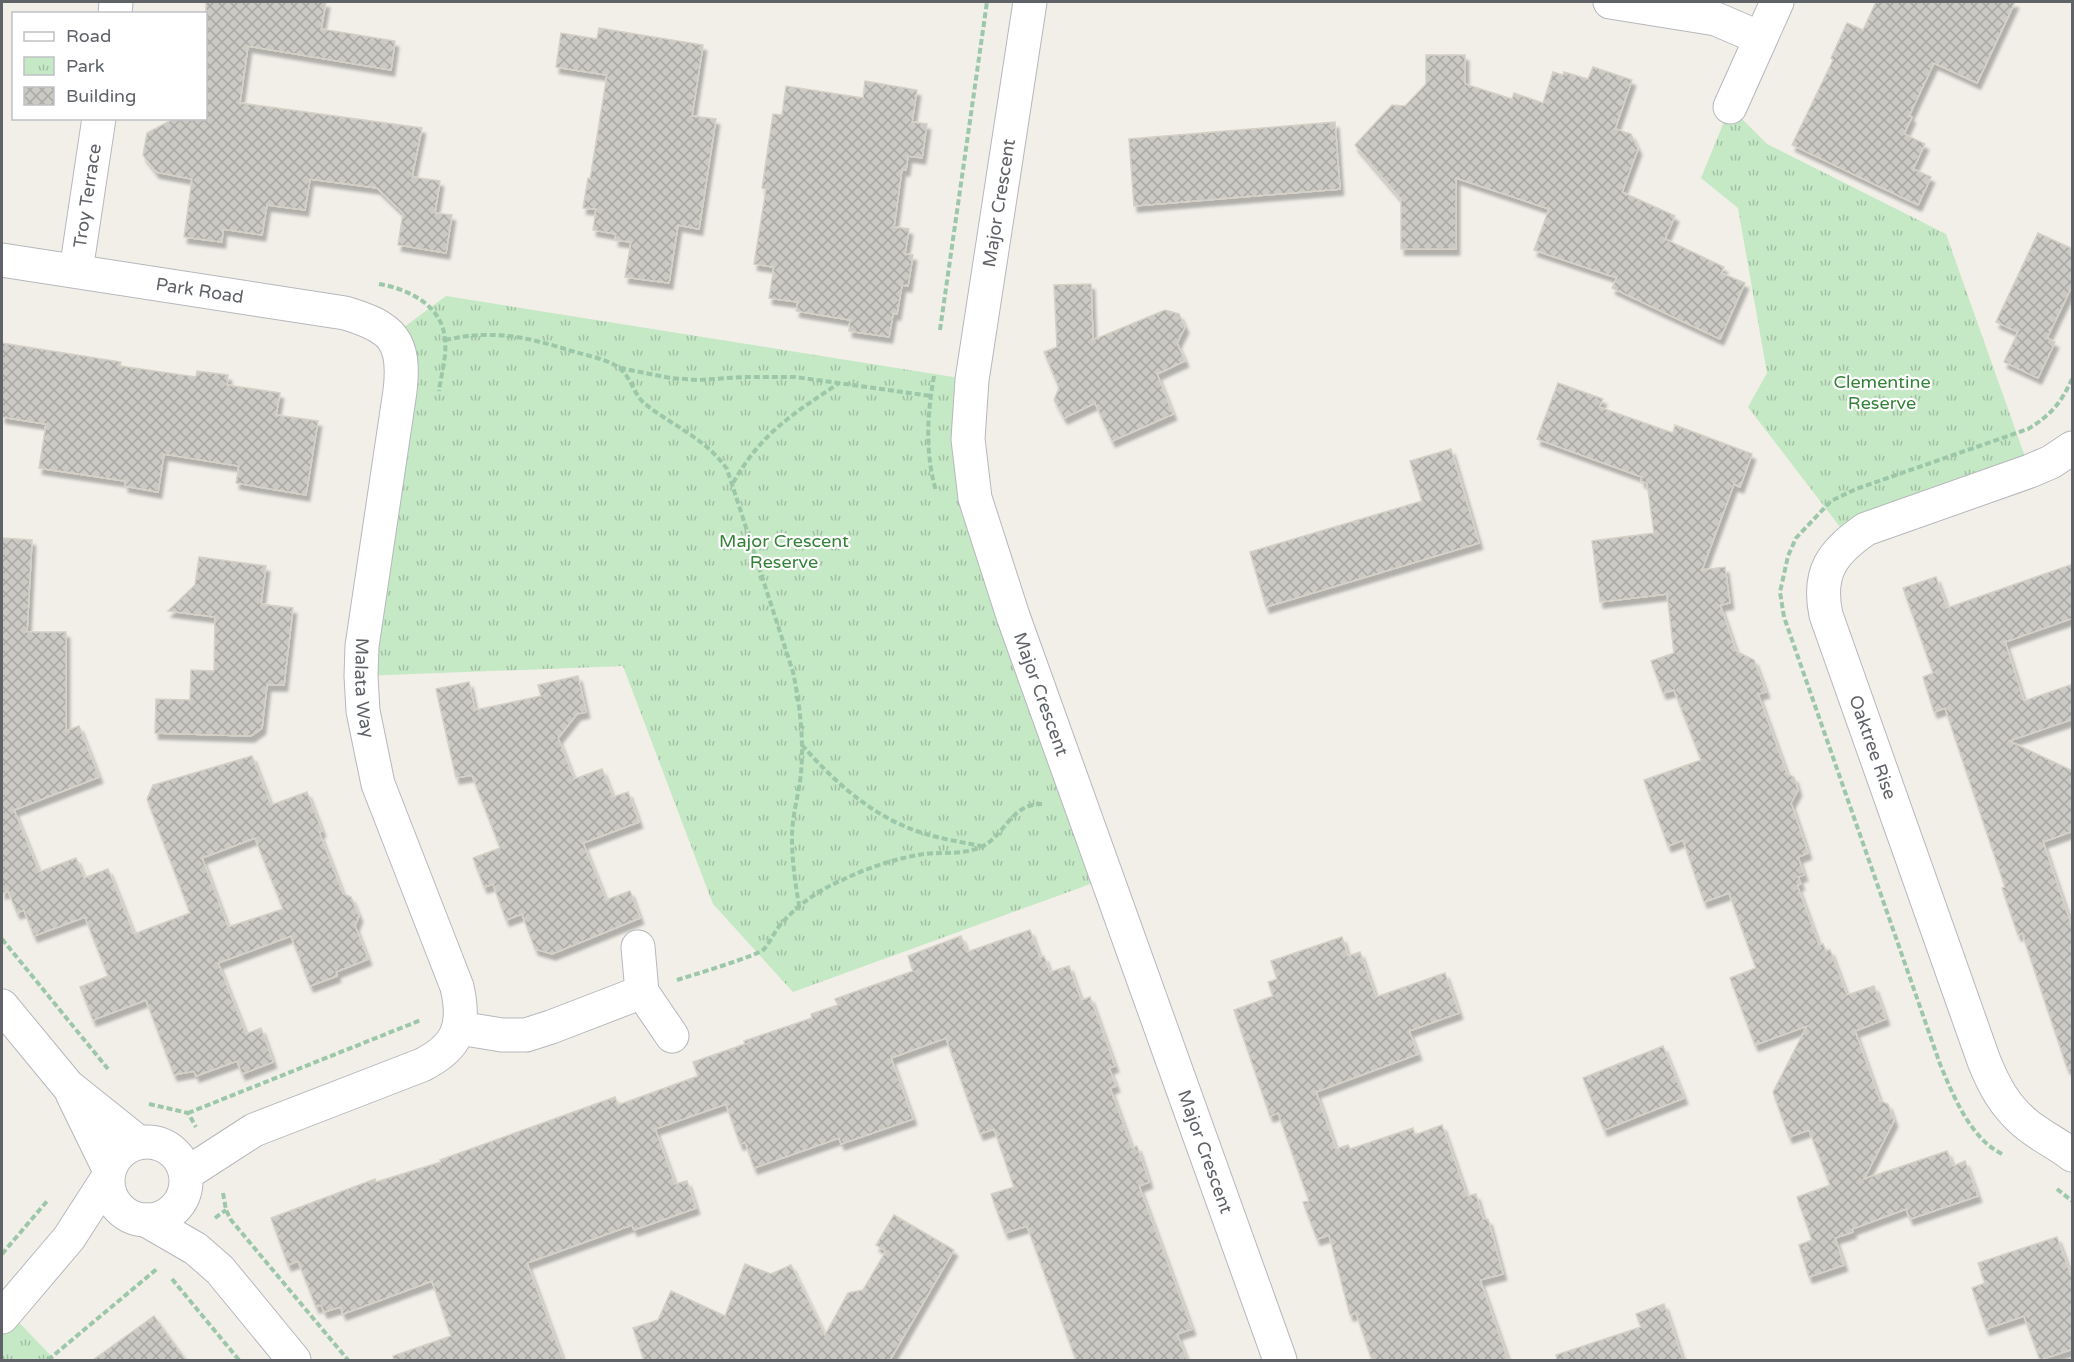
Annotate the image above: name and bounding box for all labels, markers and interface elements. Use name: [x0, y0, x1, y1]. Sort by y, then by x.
legend: [12, 12, 207, 120]
text: Road: [66, 25, 111, 47]
text: Park: [66, 55, 105, 77]
text: Building: [66, 85, 136, 107]
street label: Major Crescent: [978, 137, 1020, 269]
street label: Troy Terrace: [69, 142, 106, 250]
street label: Park Road: [154, 273, 245, 308]
park label: Clementine Reserve: [1833, 371, 1931, 414]
park label: Major Crescent Reserve: [719, 530, 849, 573]
street label: Major Crescent: [1009, 629, 1073, 759]
street label: Malata Way: [350, 637, 379, 740]
street label: Oaktree Rise: [1844, 692, 1901, 802]
street label: Major Crescent: [1173, 1087, 1238, 1217]

